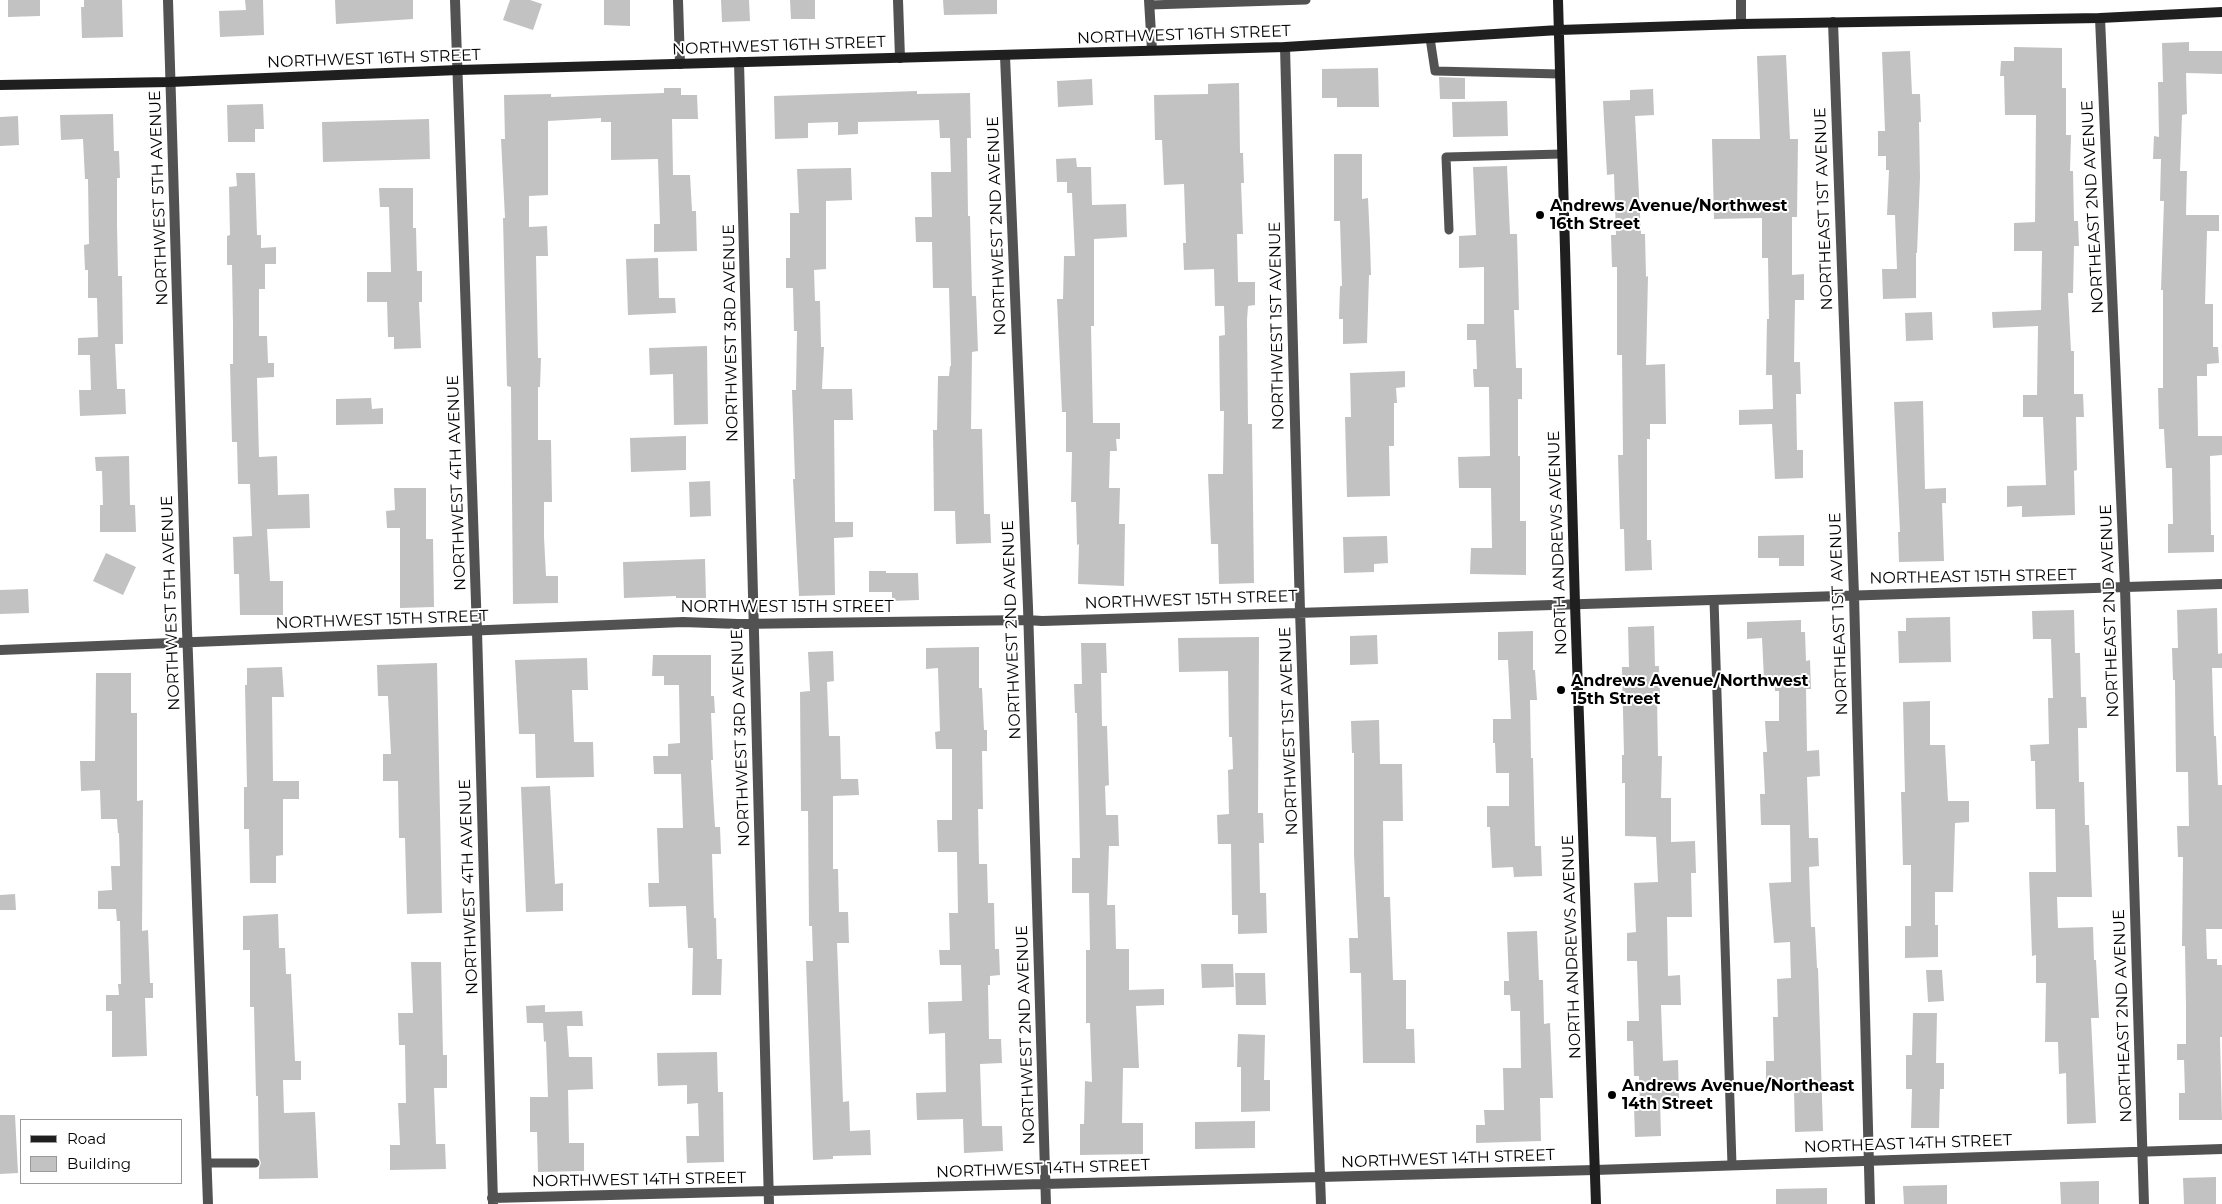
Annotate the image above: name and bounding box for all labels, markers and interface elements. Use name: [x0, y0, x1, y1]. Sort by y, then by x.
street label: NORTHWEST 16TH STREET: [1077, 22, 1291, 48]
street label: NORTHWEST 16TH STREET: [672, 33, 886, 59]
street label: NORTHWEST 16TH STREET: [267, 46, 481, 72]
street label: NORTHWEST 5TH AVENUE: [146, 90, 172, 306]
street label: NORTHEAST 2ND AVENUE: [2078, 100, 2108, 314]
street label: NORTHEAST 1ST AVENUE: [1811, 107, 1837, 311]
street label: NORTHWEST 2ND AVENUE: [984, 116, 1010, 336]
place label: Andrews Avenue/Northwest 16th Street: [1550, 196, 1787, 234]
marker: Andrews Avenue/Northwest 16th Street: [1534, 209, 1546, 221]
street label: NORTHWEST 1ST AVENUE: [1266, 221, 1288, 431]
street label: NORTHWEST 3RD AVENUE: [719, 224, 743, 442]
street label: NORTHWEST 4TH AVENUE: [444, 375, 470, 591]
street label: NORTH ANDREWS AVENUE: [1544, 430, 1572, 656]
street label: NORTHWEST 5TH AVENUE: [158, 495, 184, 711]
street label: NORTHEAST 2ND AVENUE: [2097, 504, 2123, 718]
street label: NORTHEAST 1ST AVENUE: [1826, 512, 1852, 716]
street label: NORTHWEST 2ND AVENUE: [999, 520, 1025, 740]
street label: NORTHEAST 15TH STREET: [1869, 566, 2077, 588]
street label: NORTHWEST 15TH STREET: [1084, 587, 1298, 613]
street label: NORTHWEST 15TH STREET: [680, 597, 894, 617]
street label: NORTHWEST 15TH STREET: [275, 607, 489, 633]
street label: NORTHWEST 1ST AVENUE: [1276, 626, 1302, 836]
street label: NORTHWEST 3RD AVENUE: [728, 629, 754, 847]
place label: Andrews Avenue/Northwest 15th Street: [1571, 671, 1808, 709]
marker: Andrews Avenue/Northwest 15th Street: [1555, 684, 1567, 696]
street label: NORTHWEST 4TH AVENUE: [456, 779, 482, 995]
street label: NORTH ANDREWS AVENUE: [1558, 834, 1586, 1060]
street label: NORTHEAST 2ND AVENUE: [2110, 909, 2136, 1123]
street label: NORTHWEST 2ND AVENUE: [1013, 925, 1039, 1145]
place label: Andrews Avenue/Northeast 14th Street: [1622, 1076, 1854, 1114]
marker: Andrews Avenue/Northeast 14th Street: [1606, 1089, 1618, 1101]
legend: [20, 1119, 182, 1184]
text: Road: [67, 1129, 106, 1148]
street label: NORTHEAST 14TH STREET: [1804, 1131, 2012, 1157]
street label: NORTHWEST 14TH STREET: [1341, 1146, 1555, 1172]
text: Building: [67, 1154, 131, 1173]
street label: NORTHWEST 14TH STREET: [936, 1156, 1150, 1182]
street label: NORTHWEST 14TH STREET: [532, 1169, 746, 1191]

